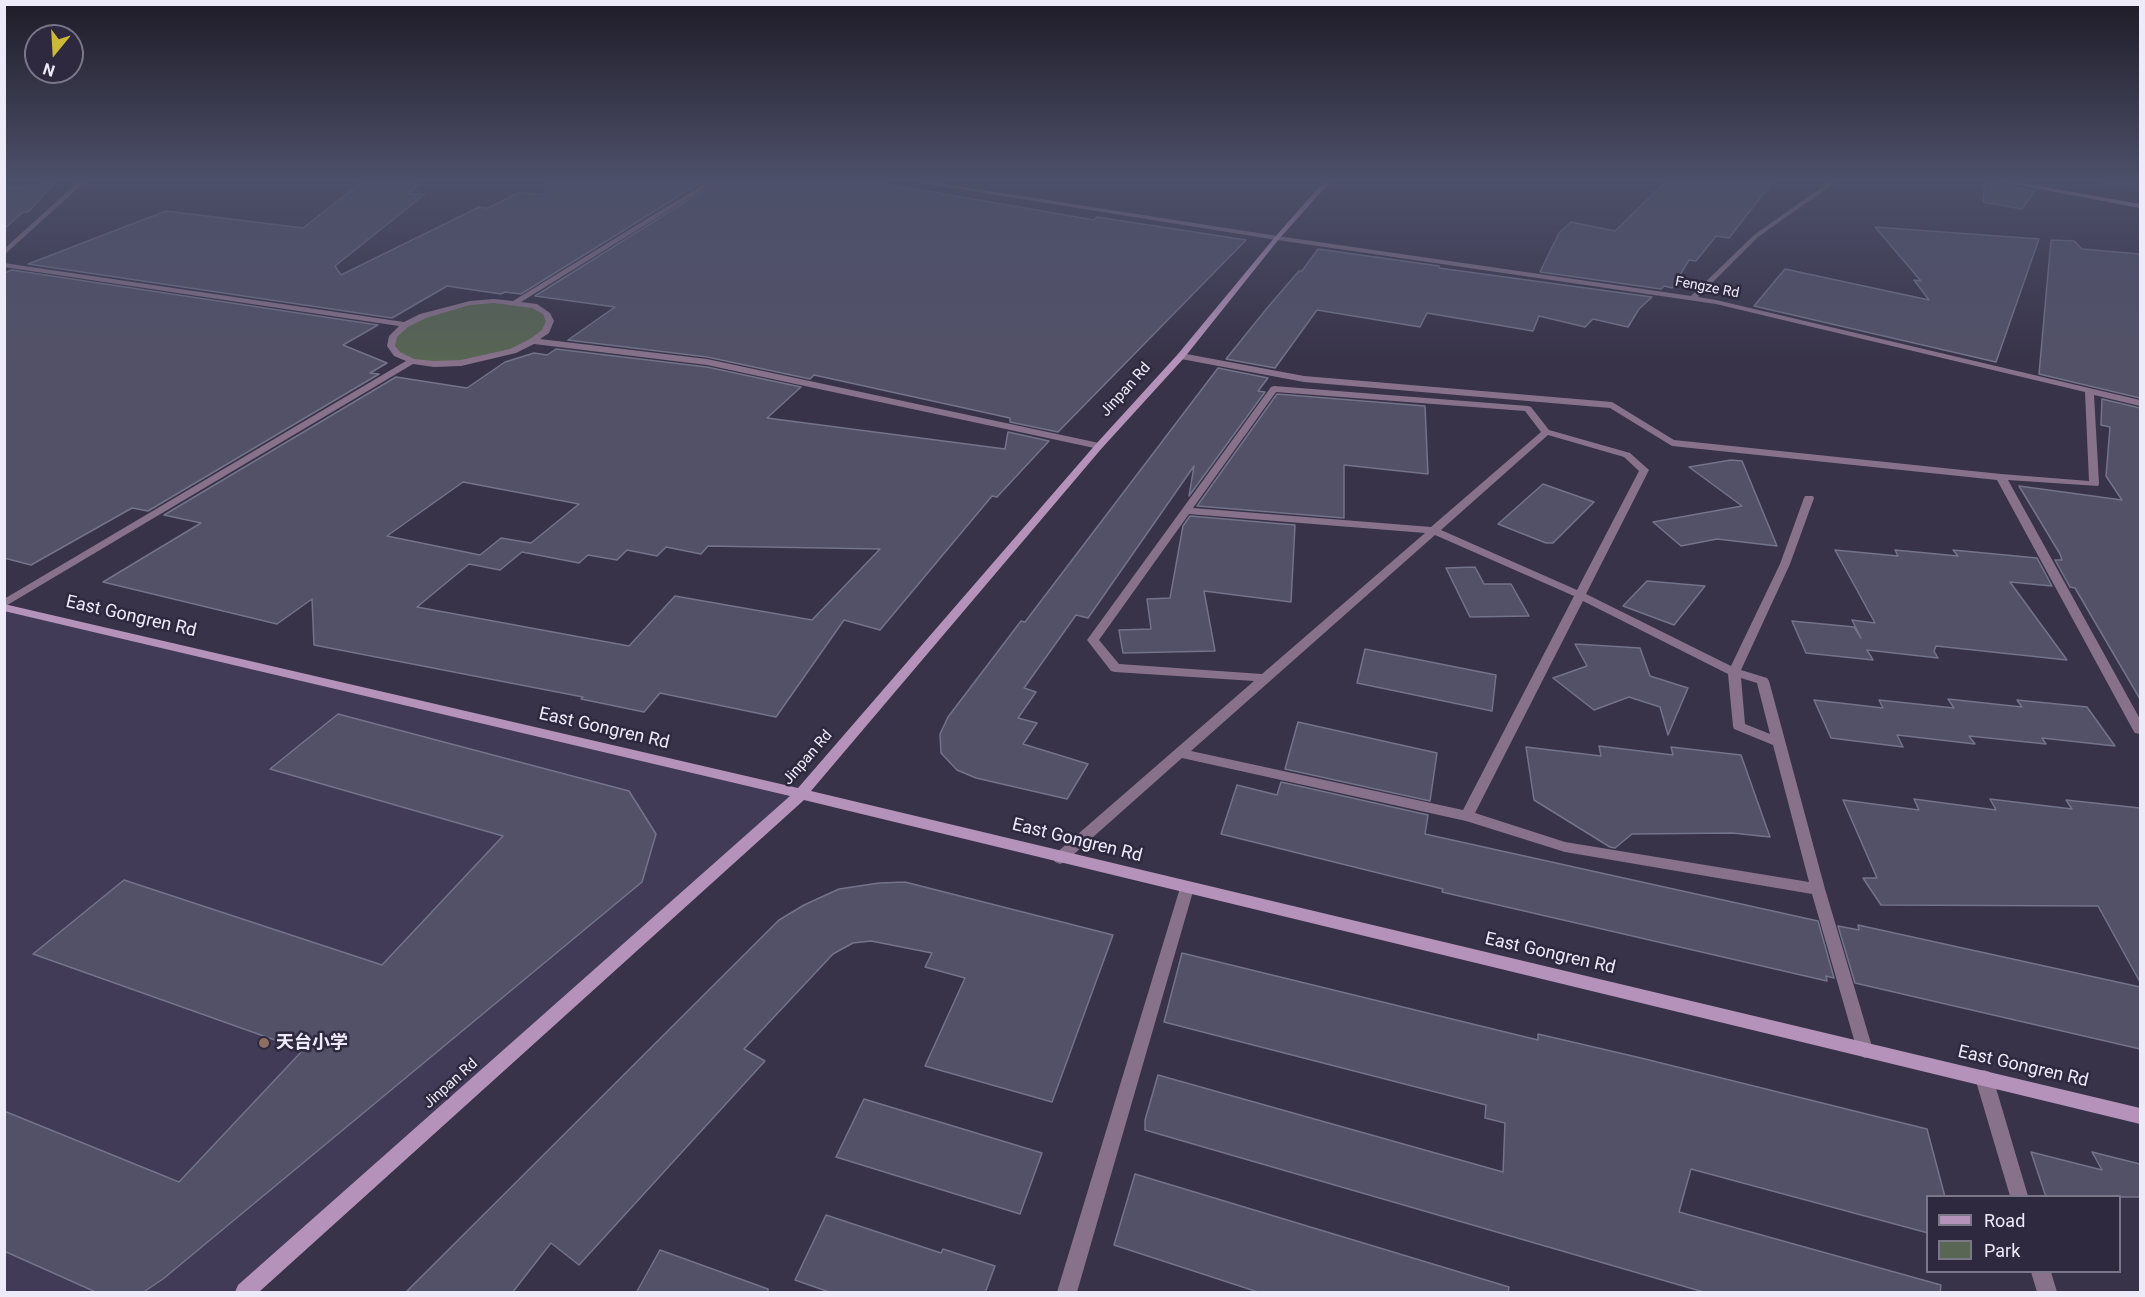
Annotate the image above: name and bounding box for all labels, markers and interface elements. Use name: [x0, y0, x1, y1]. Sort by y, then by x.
north arrow: [24, 24, 84, 84]
text: N: [41, 59, 57, 80]
street label: Fengze Rd: [1674, 274, 1740, 302]
street label: Jinpan Rd: [1097, 359, 1155, 421]
street label: East Gongren Rd: [64, 591, 198, 643]
street label: East Gongren Rd: [537, 703, 671, 755]
street label: Jinpan Rd: [779, 727, 837, 789]
street label: East Gongren Rd: [1010, 814, 1144, 868]
street label: East Gongren Rd: [1483, 928, 1617, 980]
place label: 天台小学: [276, 1032, 348, 1054]
marker: 天台小学: [257, 1036, 271, 1050]
street label: East Gongren Rd: [1956, 1041, 2090, 1093]
street label: Jinpan Rd: [420, 1055, 482, 1113]
legend: [1926, 1195, 2121, 1273]
text: Road: [1984, 1210, 2025, 1231]
text: Park: [1984, 1240, 2020, 1261]

